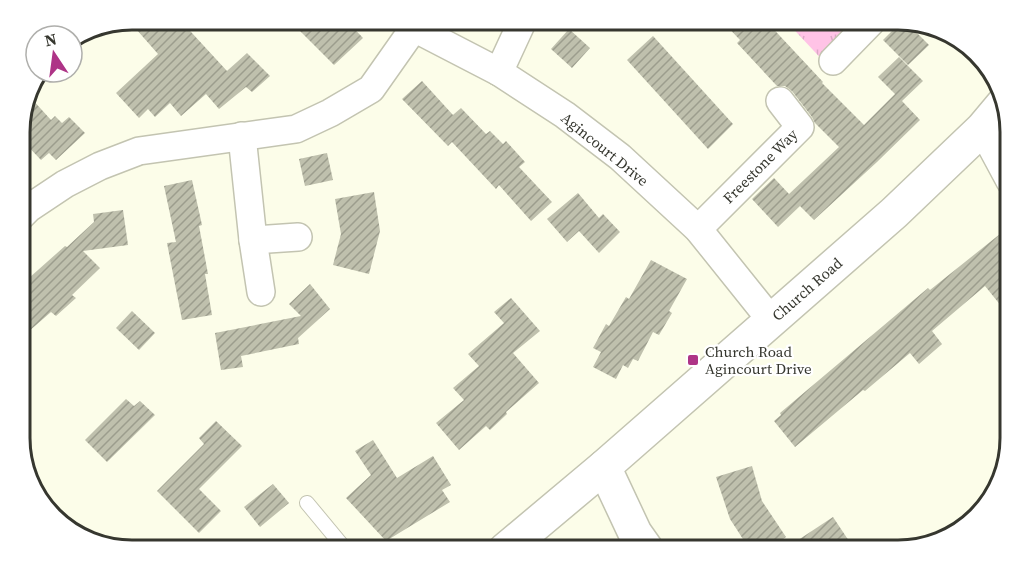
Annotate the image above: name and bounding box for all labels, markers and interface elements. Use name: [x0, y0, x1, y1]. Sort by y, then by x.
north arrow: [24, 24, 84, 84]
text: N: [42, 27, 59, 51]
street label: Agincourt Drive: [557, 107, 653, 191]
street label: Freestone Way: [718, 124, 802, 208]
street label: Church Road: [767, 252, 847, 325]
place label: Church Road Agincourt Drive: [705, 341, 812, 379]
marker: Church Road Agincourt Drive: [686, 353, 700, 367]

